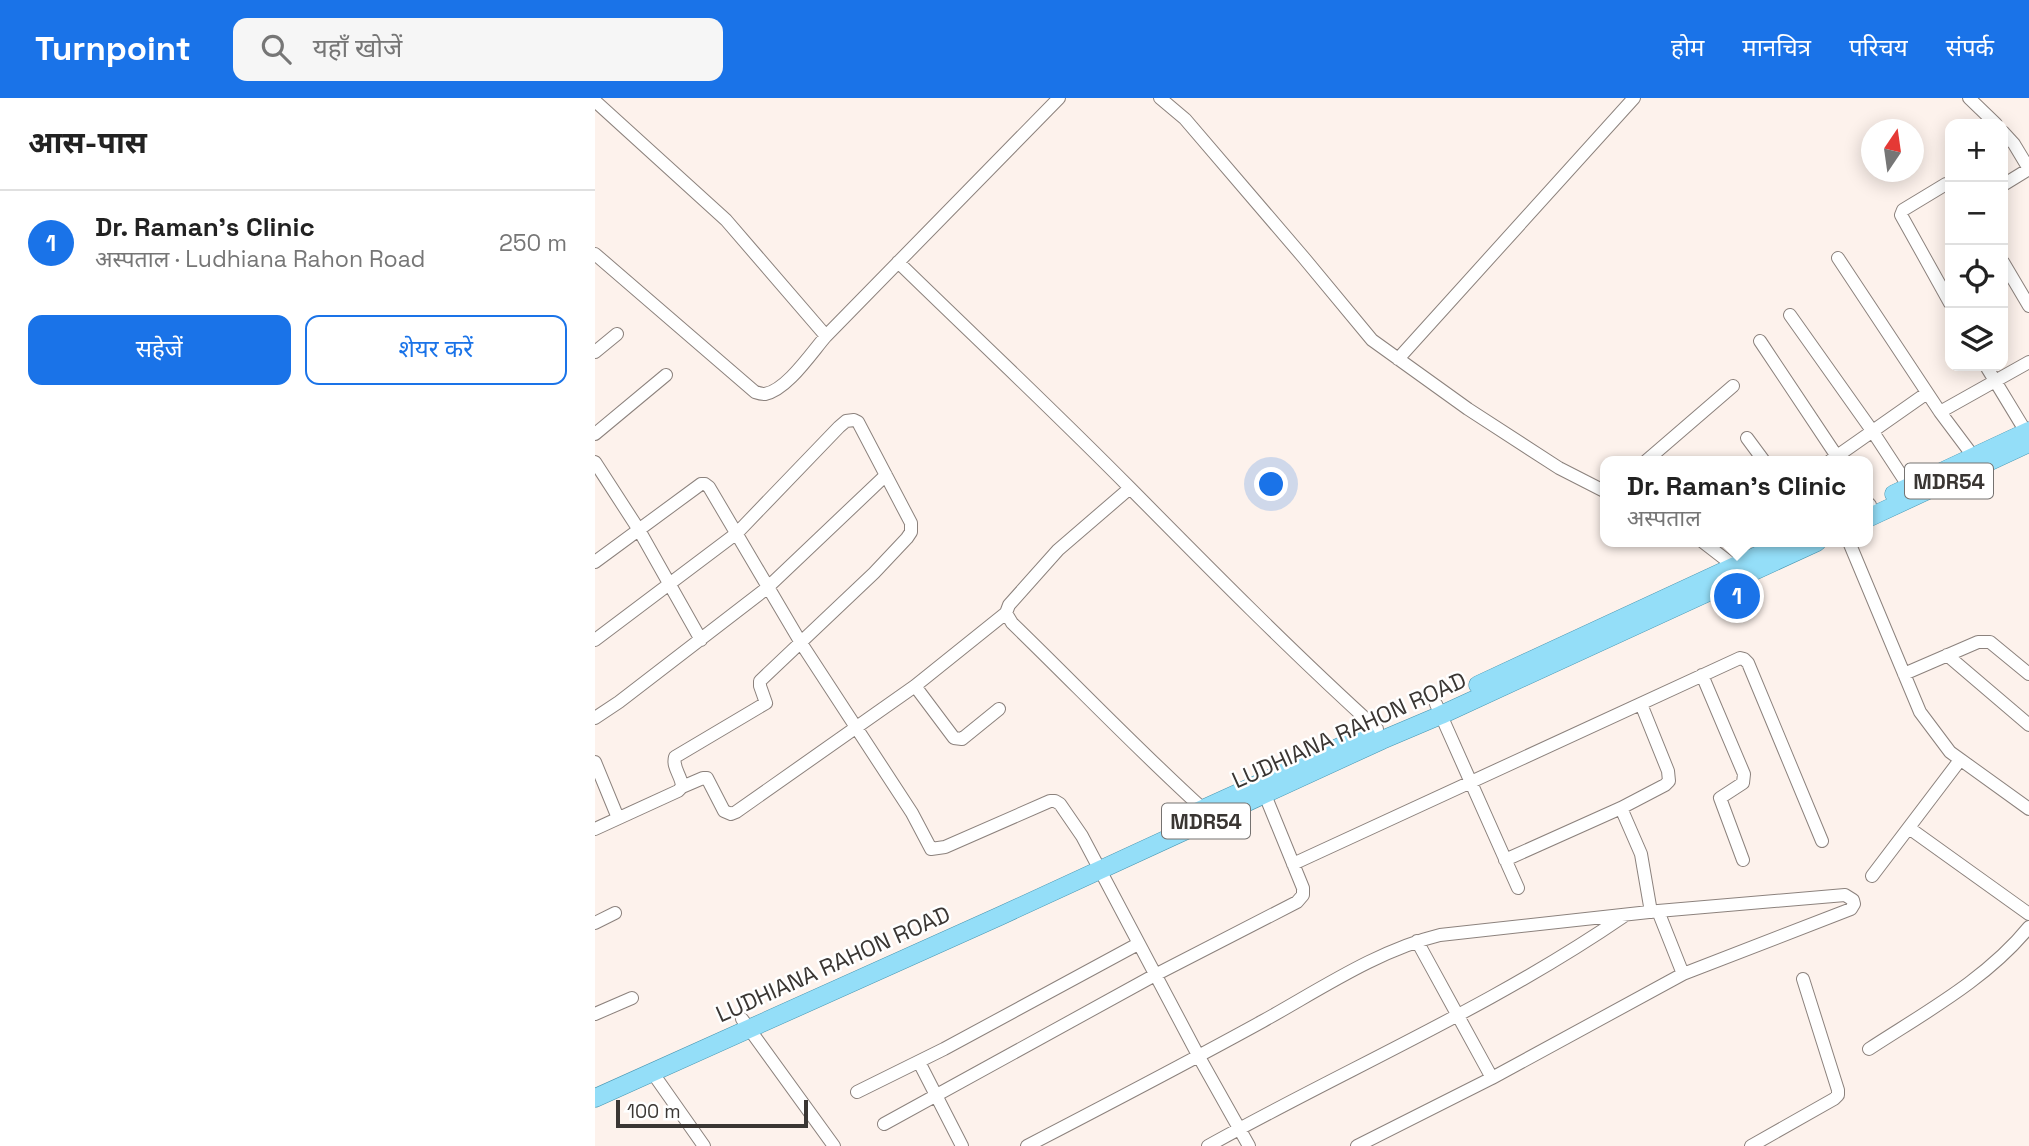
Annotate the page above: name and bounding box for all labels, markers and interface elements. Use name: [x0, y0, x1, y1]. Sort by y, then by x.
search box: [233, 18, 723, 81]
text: Turnpoint: [35, 28, 191, 70]
icon: search: [257, 30, 295, 68]
text: यहाँ खोजें: [313, 31, 402, 65]
text: होम: [1671, 32, 1704, 63]
text: मानचित्र: [1742, 32, 1811, 63]
text: परिचय: [1849, 32, 1908, 63]
text: संपर्क: [1946, 32, 1994, 63]
north arrow: [1861, 119, 1924, 182]
map controls: [1945, 119, 2008, 371]
button: +: [1945, 119, 2008, 182]
text: आस-पास: [28, 123, 147, 162]
button: −: [1945, 182, 2008, 245]
text: Dr. Raman's Clinic: [95, 210, 315, 244]
text: 1: [46, 228, 56, 258]
text: 250 m: [499, 228, 567, 258]
text: अस्पताल · Ludhiana Rahon Road: [95, 244, 425, 274]
button: locate: [1945, 245, 2008, 308]
button: layers: [1945, 308, 2008, 371]
button: सहेजें: [28, 315, 291, 385]
button: शेयर करें: [305, 315, 567, 385]
popup: [1600, 456, 1873, 547]
road number: MDR54: [1905, 464, 1993, 498]
your location: [1254, 467, 1288, 501]
text: Dr. Raman's Clinic: [1627, 469, 1846, 503]
text: अस्पताल: [1627, 503, 1701, 533]
pin: 1: [1714, 570, 1760, 622]
street label: LUDHIANA RAHON ROAD: [1227, 665, 1471, 795]
road number: MDR54: [1162, 804, 1250, 838]
street label: LUDHIANA RAHON ROAD: [711, 899, 955, 1029]
scale bar: [616, 1097, 809, 1129]
text: 100 m: [627, 1099, 681, 1124]

